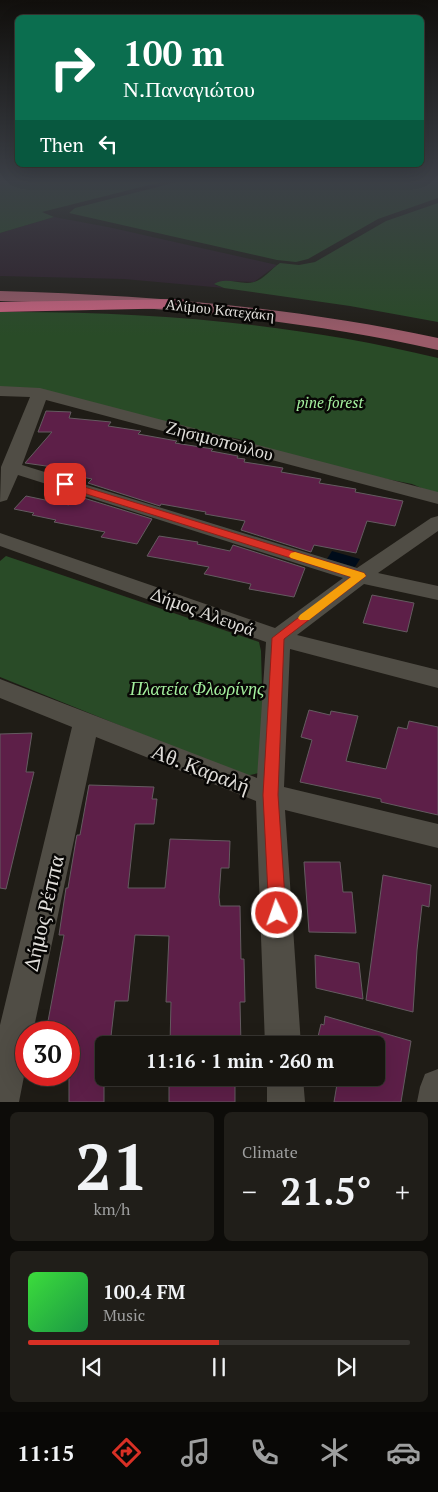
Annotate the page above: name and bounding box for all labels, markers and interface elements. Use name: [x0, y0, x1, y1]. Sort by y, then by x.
text: 100 m: [123, 30, 224, 76]
icon: right: [40, 35, 105, 100]
text: Ν.Παναγιώτου: [123, 74, 255, 103]
icon: left: [94, 130, 122, 158]
text: Then: [40, 132, 84, 157]
street label: Αλίμου Κατεχάκη: [165, 293, 276, 325]
park label: pine forest: [296, 392, 364, 412]
street label: Ζησιμοπούλου: [164, 414, 276, 466]
pin: [44, 463, 86, 505]
icon: arrive: [51, 470, 79, 498]
street label: Δήμος Αλευρά: [148, 581, 259, 641]
park label: Πλατεία Φλωρίνης: [129, 676, 265, 700]
street label: Αθ. Καραλή: [148, 736, 254, 800]
street label: Δήμος Ρέππα: [16, 852, 70, 974]
position arrow: [250, 886, 302, 938]
speed limit sign: 30: [15, 1021, 80, 1086]
text: 11:16 · 1 min · 260 m: [146, 1048, 334, 1073]
text: 21: [75, 1122, 149, 1209]
text: Climate: [242, 1141, 298, 1163]
text: 21.5°: [280, 1166, 372, 1216]
text: −: [242, 1173, 257, 1210]
text: +: [395, 1173, 410, 1210]
text: km/h: [94, 1198, 130, 1220]
text: 100.4 FM: [103, 1279, 185, 1304]
text: Music: [103, 1304, 145, 1326]
icon: previous: [78, 1353, 106, 1381]
icon: pause: [205, 1353, 233, 1381]
icon: next: [332, 1353, 360, 1381]
icon: directions: [109, 1435, 144, 1470]
icon: music: [178, 1435, 213, 1470]
icon: phone: [247, 1435, 282, 1470]
icon: climate: [317, 1435, 352, 1470]
icon: car: [386, 1435, 421, 1470]
text: 11:15: [17, 1438, 74, 1467]

